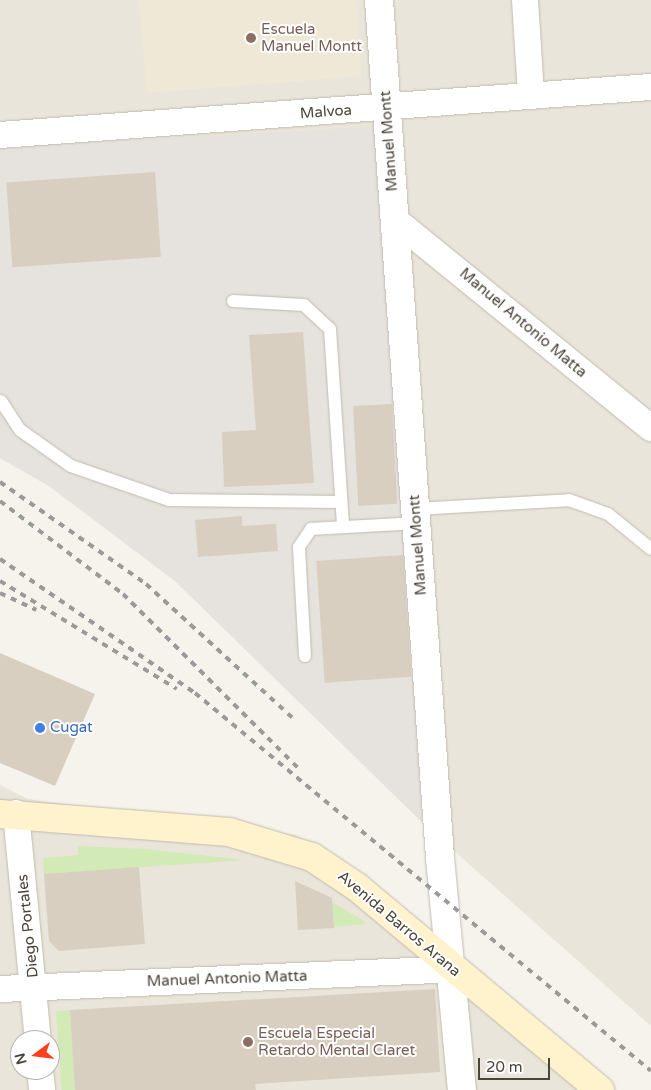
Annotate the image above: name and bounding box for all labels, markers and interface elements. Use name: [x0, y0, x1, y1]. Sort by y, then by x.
place label: Escuela Manuel Montt: [261, 20, 362, 55]
marker: Escuela Manuel Montt: [245, 32, 257, 44]
street label: Manuel Montt: [376, 90, 402, 192]
street label: Malvoa: [299, 101, 353, 123]
street label: Manuel Antonio Matta: [456, 264, 590, 382]
street label: Manuel Montt: [405, 494, 431, 596]
place label: Cugat: [50, 719, 93, 737]
marker: Cugat: [34, 722, 46, 734]
street label: Avenida Barros Arana: [334, 867, 464, 981]
street label: Diego Portales: [14, 873, 42, 979]
street label: Manuel Antonio Matta: [146, 967, 308, 991]
place label: Escuela Especial Retardo Mental Claret: [258, 1024, 415, 1059]
north arrow: [10, 1030, 60, 1080]
marker: Escuela Especial Retardo Mental Claret: [242, 1036, 254, 1048]
scale bar: [481, 1048, 554, 1080]
text: N: [11, 1051, 31, 1066]
text: 20 m: [486, 1058, 523, 1076]

